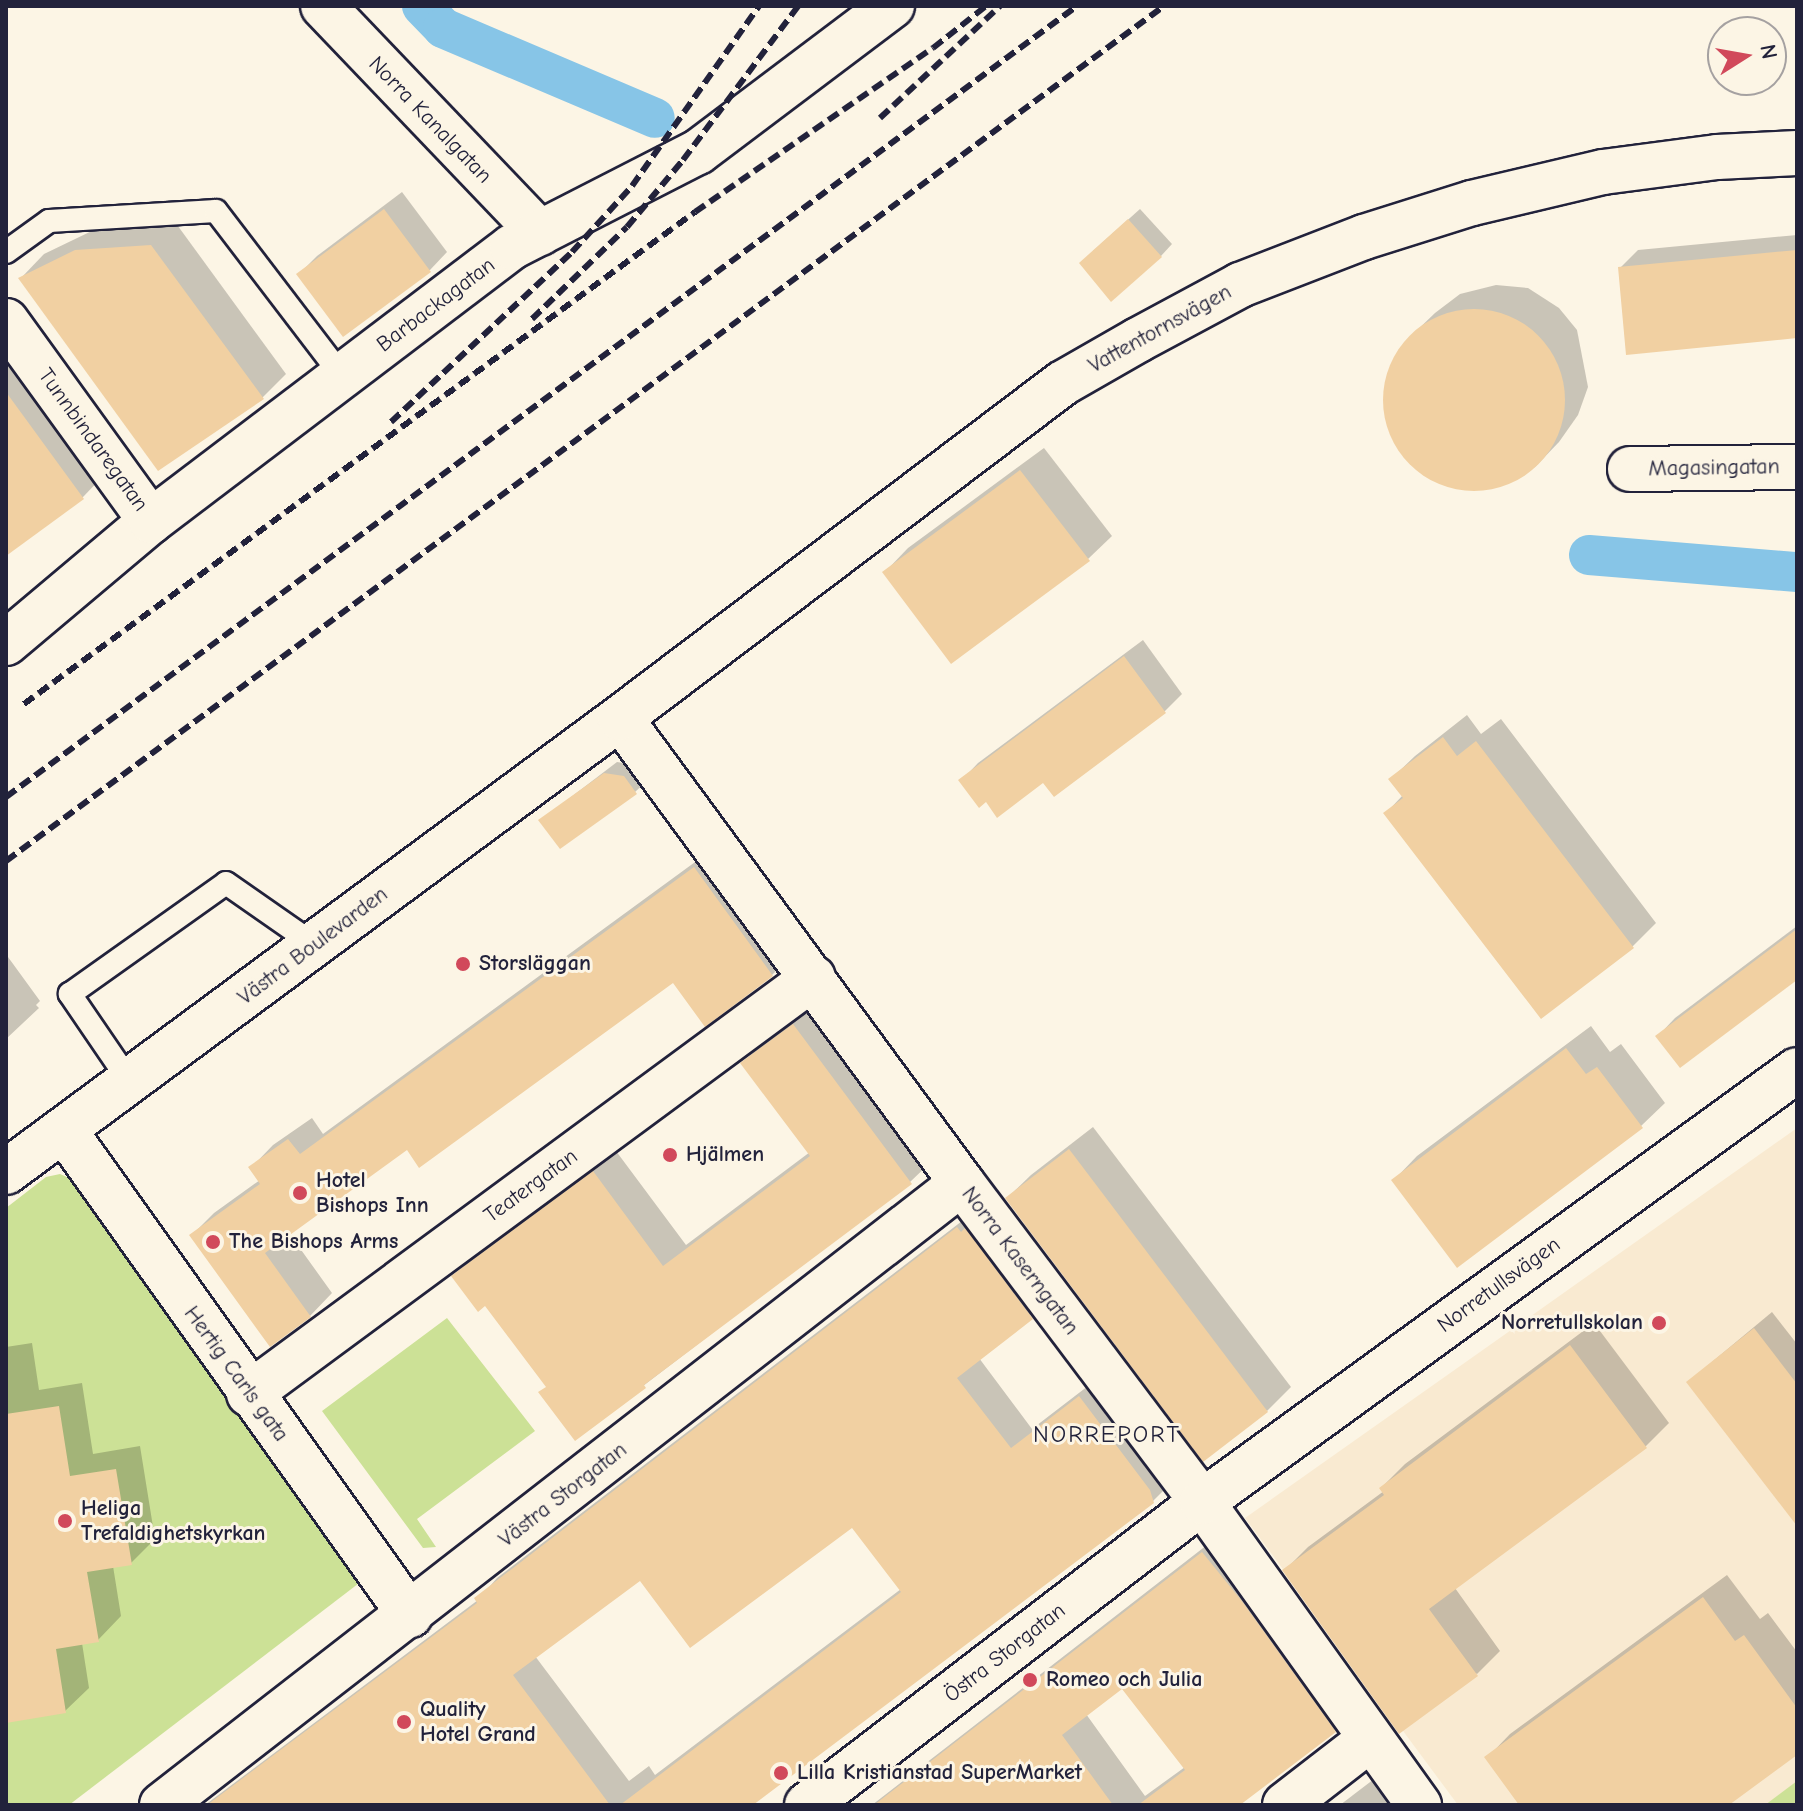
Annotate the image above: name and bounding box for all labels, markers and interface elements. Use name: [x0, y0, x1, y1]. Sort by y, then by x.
north arrow: [1707, 16, 1787, 96]
text: N: [1754, 42, 1783, 61]
street label: Norra Kanalgatan: [363, 51, 497, 189]
street label: Barbackagatan: [372, 252, 500, 358]
street label: Vattentornsvägen: [1084, 279, 1236, 379]
street label: Tunnbindaregatan: [32, 363, 154, 517]
street label: Magasingatan: [1648, 454, 1780, 482]
street label: Västra Boulevarden: [233, 881, 393, 1011]
place label: Storsläggan: [479, 951, 591, 977]
marker: Storsläggan: [454, 955, 472, 973]
place label: Hjälmen: [686, 1142, 764, 1168]
street label: Teatergatan: [479, 1143, 583, 1229]
marker: Hjälmen: [661, 1146, 679, 1164]
place label: Hotel Bishops Inn: [316, 1167, 429, 1218]
street label: Norra Kaserngatan: [956, 1182, 1084, 1340]
marker: Hotel Bishops Inn: [291, 1184, 309, 1202]
place label: The Bishops Arms: [229, 1229, 398, 1255]
street label: Norretullsvägen: [1432, 1232, 1566, 1338]
marker: The Bishops Arms: [204, 1233, 222, 1251]
street label: Hertig Carls gata: [178, 1301, 294, 1447]
place label: Norretullskolan: [1501, 1310, 1643, 1336]
marker: Norretullskolan: [1650, 1314, 1668, 1332]
district label: NORREPORT: [1033, 1421, 1181, 1449]
street label: Västra Storgatan: [494, 1437, 632, 1553]
place label: Heliga Trefaldighetskyrkan: [81, 1495, 266, 1546]
marker: Heliga Trefaldighetskyrkan: [56, 1512, 74, 1530]
street label: Östra Storgatan: [939, 1598, 1071, 1708]
place label: Romeo och Julia: [1046, 1667, 1202, 1693]
marker: Romeo och Julia: [1021, 1671, 1039, 1689]
place label: Quality Hotel Grand: [420, 1696, 536, 1748]
marker: Quality Hotel Grand: [395, 1713, 413, 1731]
place label: Lilla Kristianstad SuperMarket: [797, 1760, 1082, 1786]
marker: Lilla Kristianstad SuperMarket: [772, 1764, 790, 1782]

